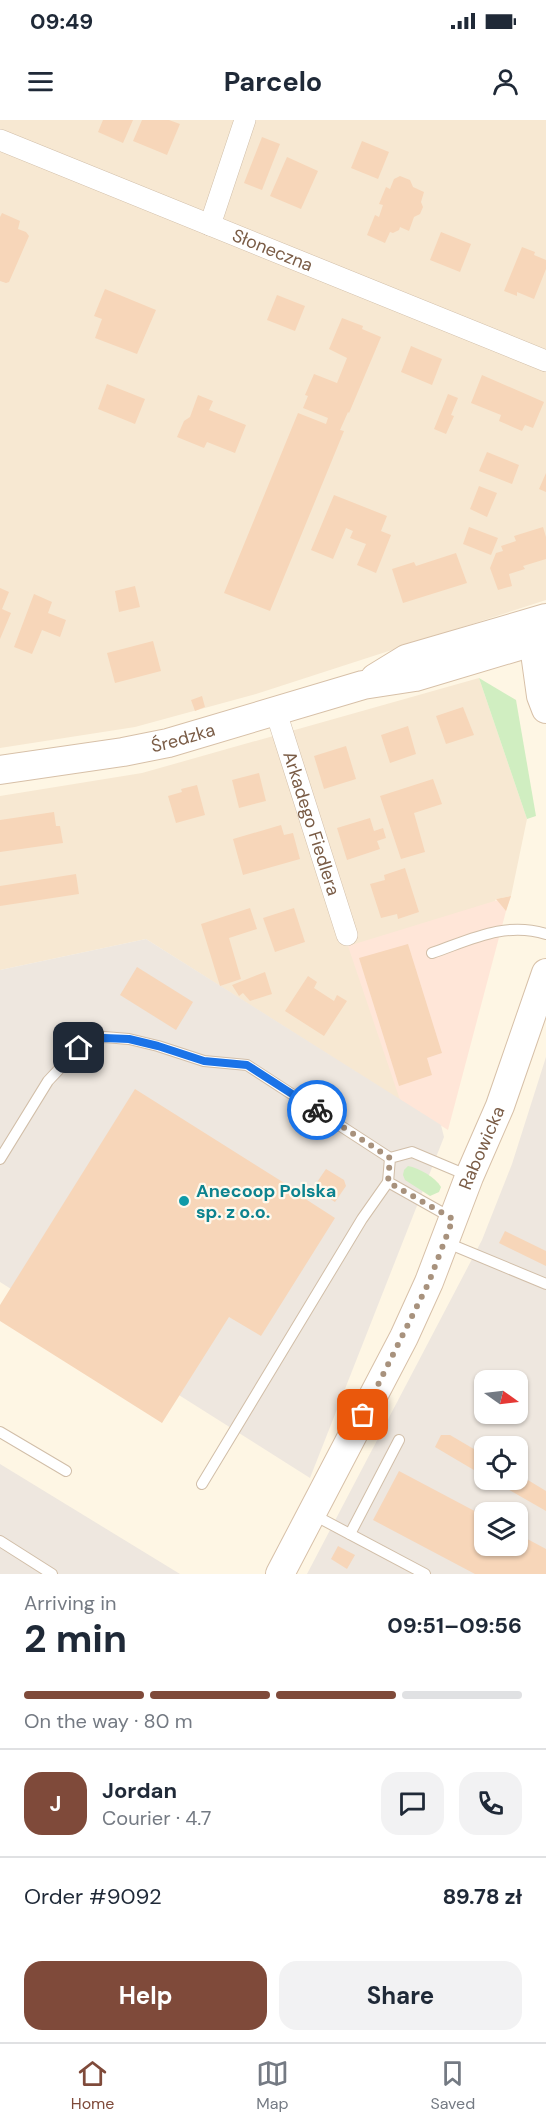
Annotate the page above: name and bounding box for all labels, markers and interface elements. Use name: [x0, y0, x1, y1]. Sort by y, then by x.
text: 09:49: [30, 7, 93, 36]
text: Parcelo: [224, 64, 322, 99]
icon: menu: [24, 65, 57, 98]
icon: person: [489, 65, 522, 98]
street label: Słoneczna: [229, 223, 316, 277]
street label: Średzka: [149, 718, 218, 758]
street label: Arkadego Fiedlera: [277, 748, 346, 899]
pin: [53, 1022, 104, 1073]
icon: home: [62, 1031, 95, 1064]
courier: [287, 1080, 347, 1140]
icon: bike: [301, 1094, 334, 1127]
street label: Rabowicka: [453, 1102, 511, 1193]
place label: Anecoop Polska sp. z o.o.: [196, 1179, 336, 1224]
marker: Anecoop Polska sp. z o.o.: [177, 1194, 191, 1208]
north arrow: [474, 1370, 528, 1424]
map controls: [474, 1370, 528, 1556]
pin: [337, 1389, 388, 1440]
icon: bag: [346, 1398, 379, 1431]
button: locate: [474, 1436, 528, 1490]
button: layers: [474, 1502, 528, 1556]
text: Arriving in: [24, 1590, 116, 1616]
text: 09:51–09:56: [387, 1611, 522, 1640]
text: 2 min: [24, 1613, 127, 1664]
text: On the way · 80 m: [24, 1708, 192, 1734]
button: chat: [381, 1772, 444, 1835]
button: phone: [459, 1772, 522, 1835]
text: Jordan: [102, 1776, 177, 1805]
text: J: [50, 1789, 61, 1818]
text: Courier · 4.7: [102, 1805, 211, 1831]
text: Order #9092: [24, 1882, 162, 1911]
text: 89.78 zł: [442, 1882, 522, 1911]
button: Help: [24, 1961, 267, 2030]
button: Share: [279, 1961, 522, 2030]
tab: Home: [71, 2057, 114, 2114]
tab: Map: [256, 2057, 289, 2114]
tab: Saved: [430, 2057, 475, 2114]

